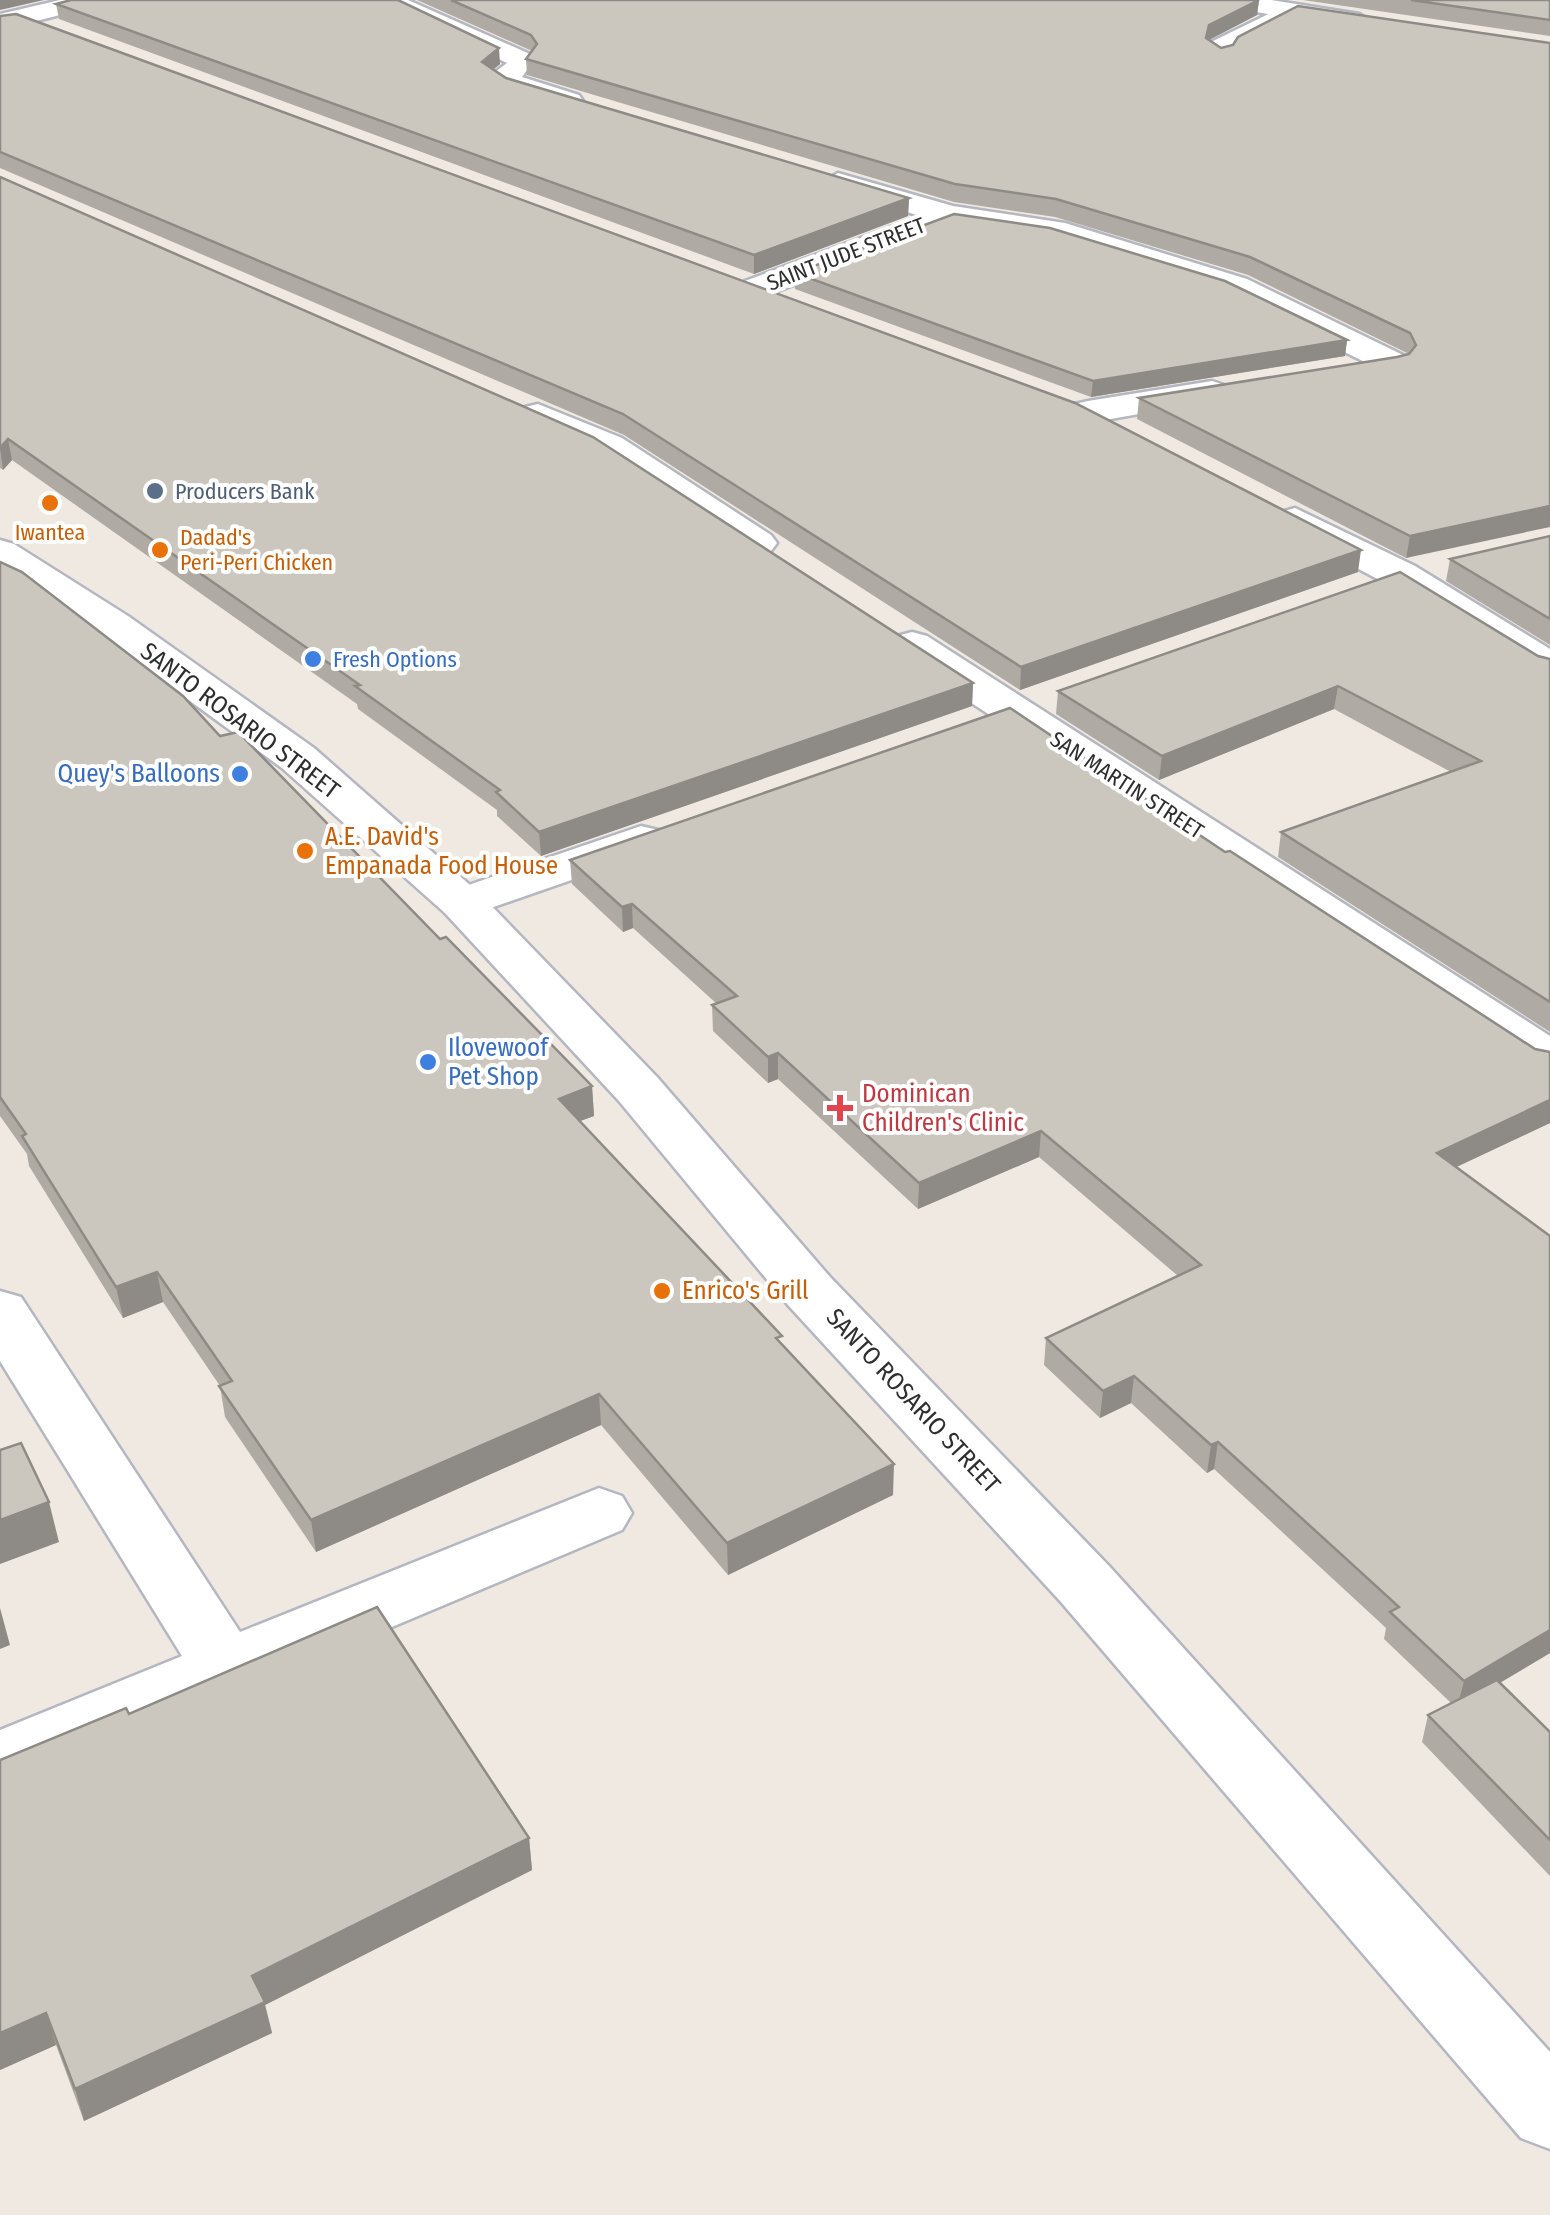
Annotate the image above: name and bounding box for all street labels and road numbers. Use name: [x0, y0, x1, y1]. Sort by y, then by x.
street label: SAINT JUDE STREET: [763, 211, 930, 297]
street label: SANTO ROSARIO STREET: [135, 636, 346, 806]
street label: SAN MARTIN STREET: [1045, 725, 1209, 845]
street label: SANTO ROSARIO STREET: [820, 1303, 1007, 1500]

